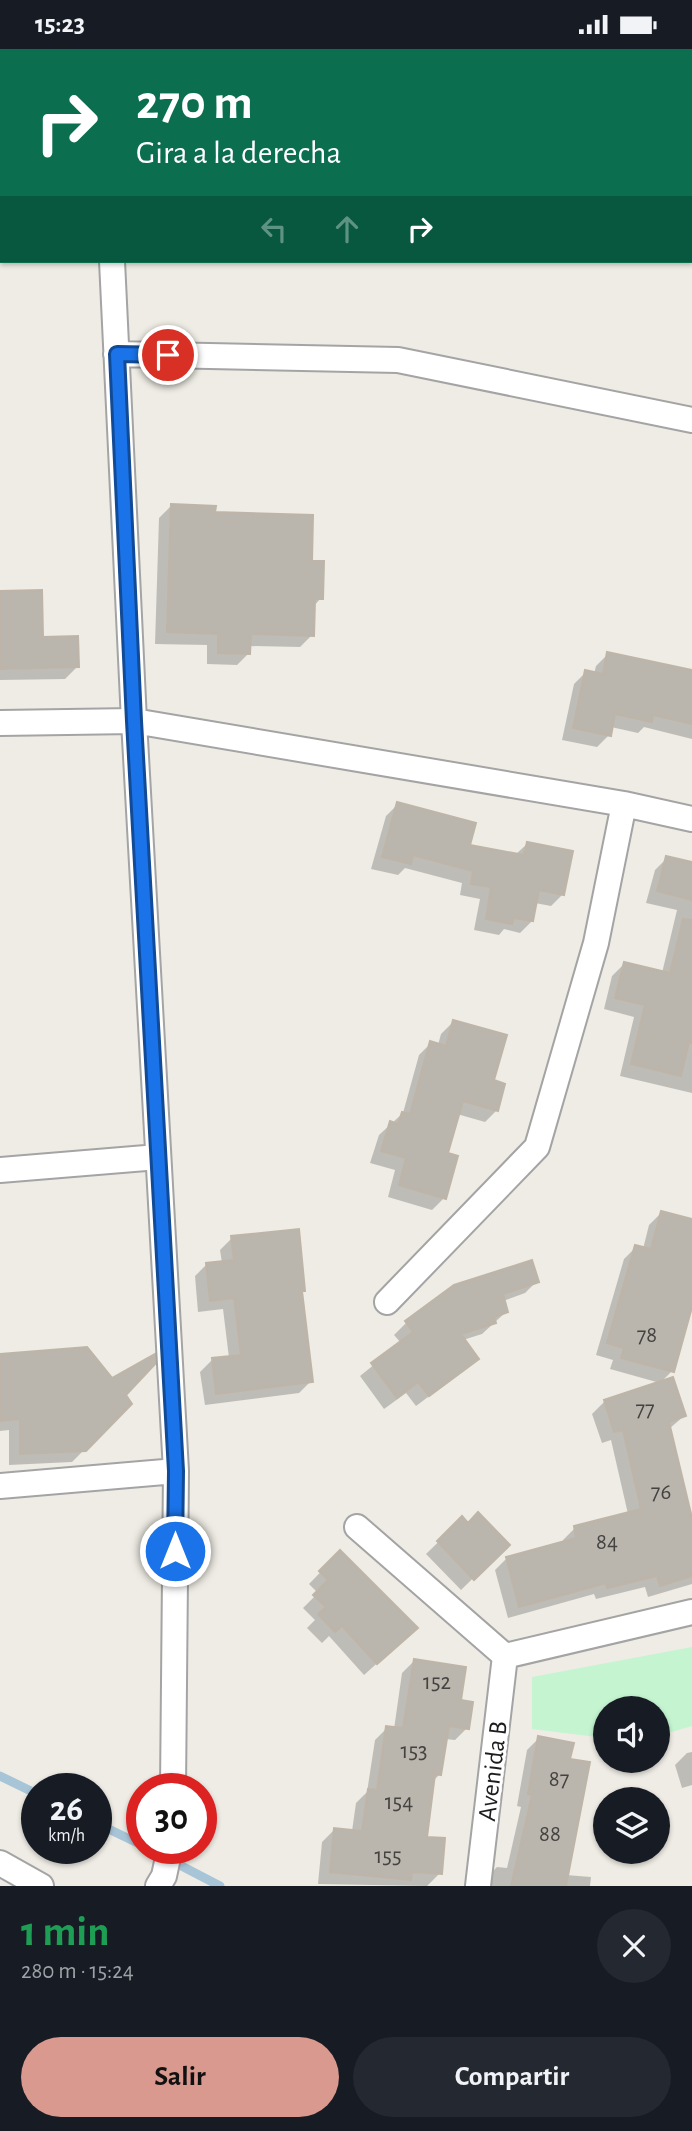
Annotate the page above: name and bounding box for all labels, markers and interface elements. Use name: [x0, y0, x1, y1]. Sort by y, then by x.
text: 15:23: [35, 11, 85, 37]
icon: right: [21, 77, 112, 168]
text: 270 m: [136, 79, 253, 128]
text: Gira a la derecha: [136, 137, 341, 169]
icon: left: [255, 210, 293, 248]
icon: ahead: [328, 210, 366, 248]
icon: right: [401, 210, 439, 248]
pin: [138, 325, 198, 385]
icon: arrive: [149, 336, 187, 374]
house number: 78: [637, 1324, 657, 1347]
house number: 77: [635, 1398, 655, 1421]
house number: 76: [651, 1481, 671, 1504]
position arrow: [138, 1514, 212, 1588]
house number: 84: [596, 1531, 618, 1554]
house number: 152: [423, 1671, 451, 1694]
map controls: [593, 1696, 670, 1864]
button: sound: [593, 1696, 670, 1773]
street label: Avenida B: [474, 1720, 512, 1823]
house number: 153: [400, 1740, 428, 1763]
house number: 87: [549, 1768, 569, 1791]
speed limit sign: 30: [126, 1773, 217, 1864]
button: layers: [593, 1787, 670, 1864]
house number: 154: [385, 1791, 413, 1814]
text: 26: [50, 1792, 83, 1827]
house number: 88: [539, 1823, 561, 1846]
text: km/h: [48, 1827, 85, 1845]
house number: 155: [374, 1845, 402, 1868]
button: close: [597, 1909, 671, 1983]
text: 1 min: [21, 1911, 110, 1953]
text: 280 m · 15:24: [21, 1960, 134, 1983]
button: Salir: [21, 2037, 339, 2117]
button: Compartir: [353, 2037, 671, 2117]

